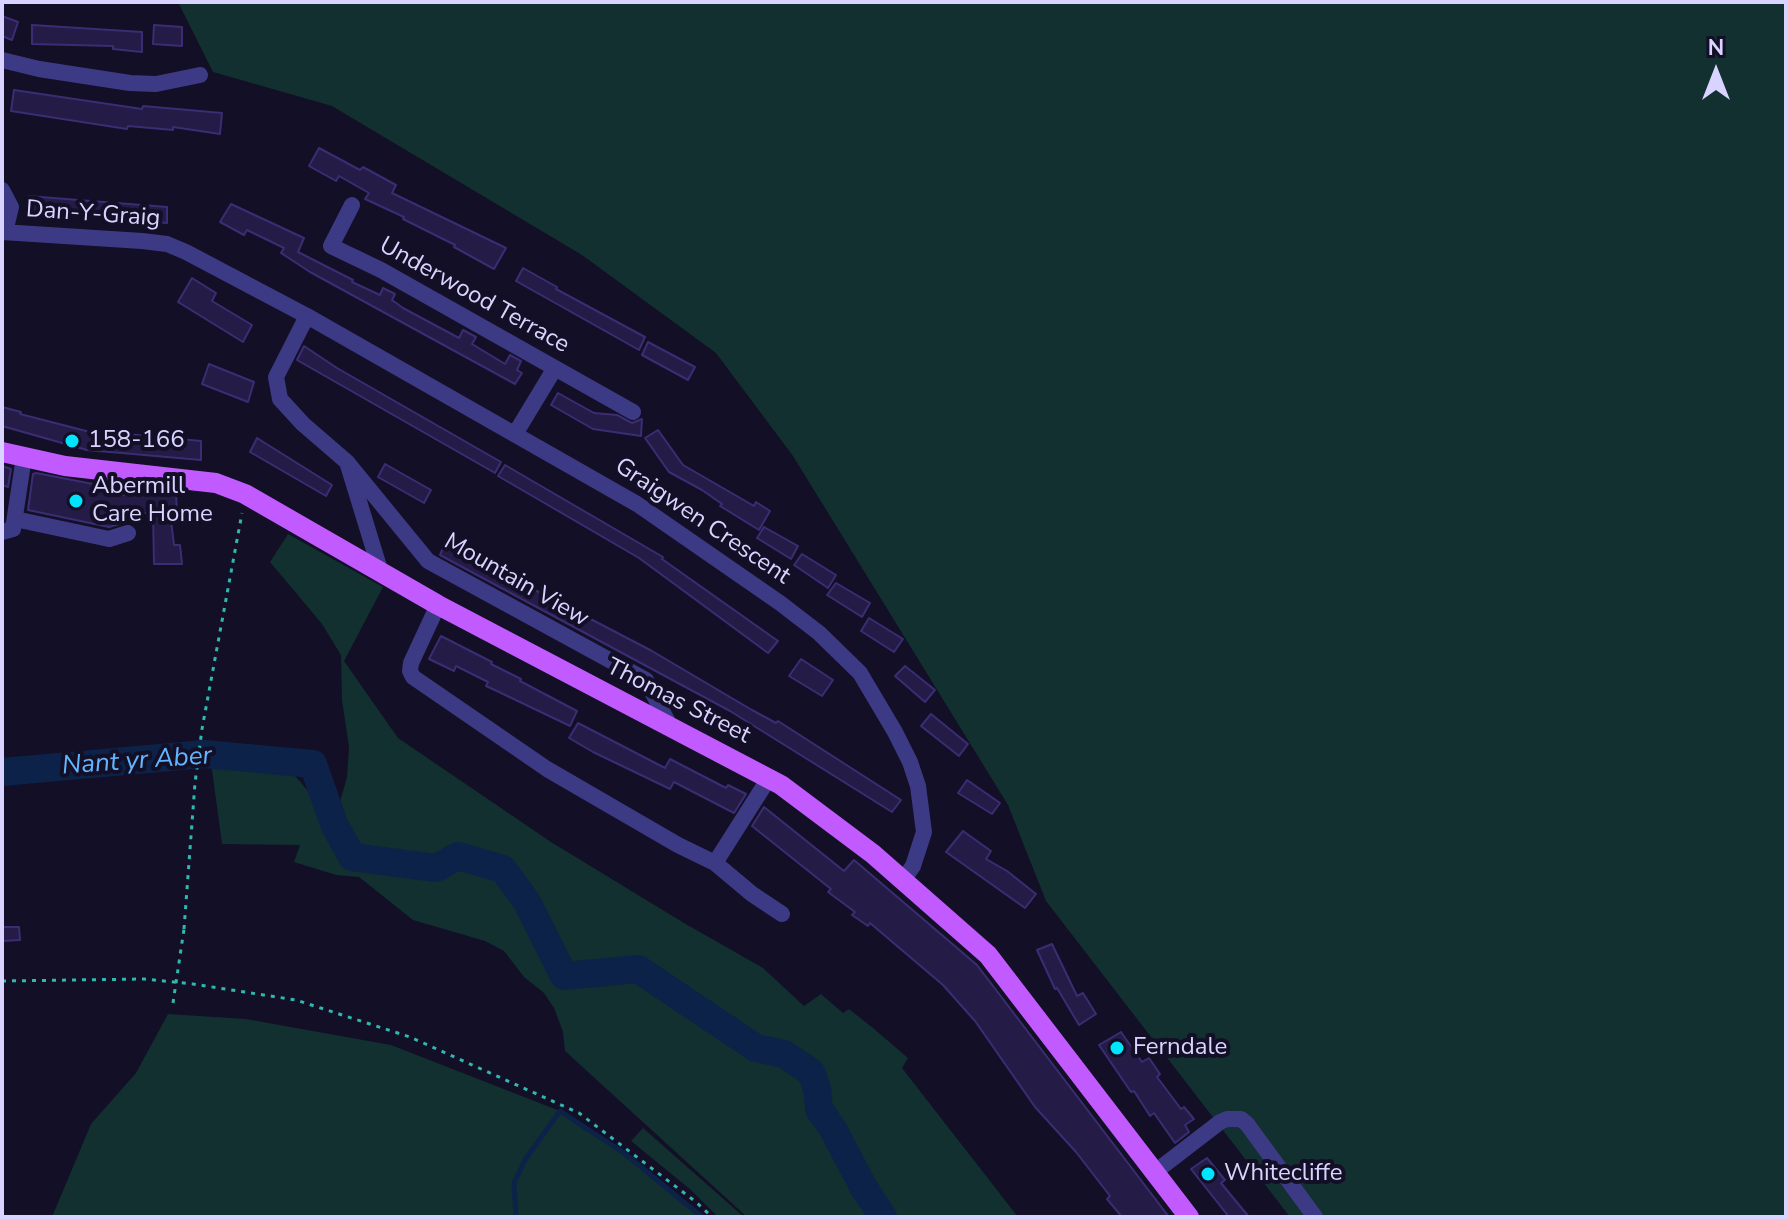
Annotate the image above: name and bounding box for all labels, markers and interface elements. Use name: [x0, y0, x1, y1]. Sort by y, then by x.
north arrow: [1676, 32, 1756, 112]
text: N: [1708, 33, 1724, 63]
street label: Dan-Y-Graig: [25, 196, 161, 234]
street label: Underwood Terrace: [374, 232, 574, 360]
place label: 158-166: [88, 427, 185, 455]
marker: 158-166: [63, 432, 81, 450]
street label: Graigwen Crescent: [609, 453, 795, 591]
place label: Abermill Care Home: [92, 473, 213, 529]
marker: Abermill Care Home: [67, 492, 85, 510]
street label: Mountain View: [439, 528, 593, 634]
street label: Thomas Street: [601, 653, 755, 751]
water label: Nant yr Aber: [61, 741, 213, 783]
place label: Ferndale: [1133, 1034, 1227, 1062]
marker: Ferndale: [1108, 1039, 1126, 1057]
place label: Whitecliffe: [1224, 1160, 1342, 1188]
marker: Whitecliffe: [1199, 1165, 1217, 1183]

